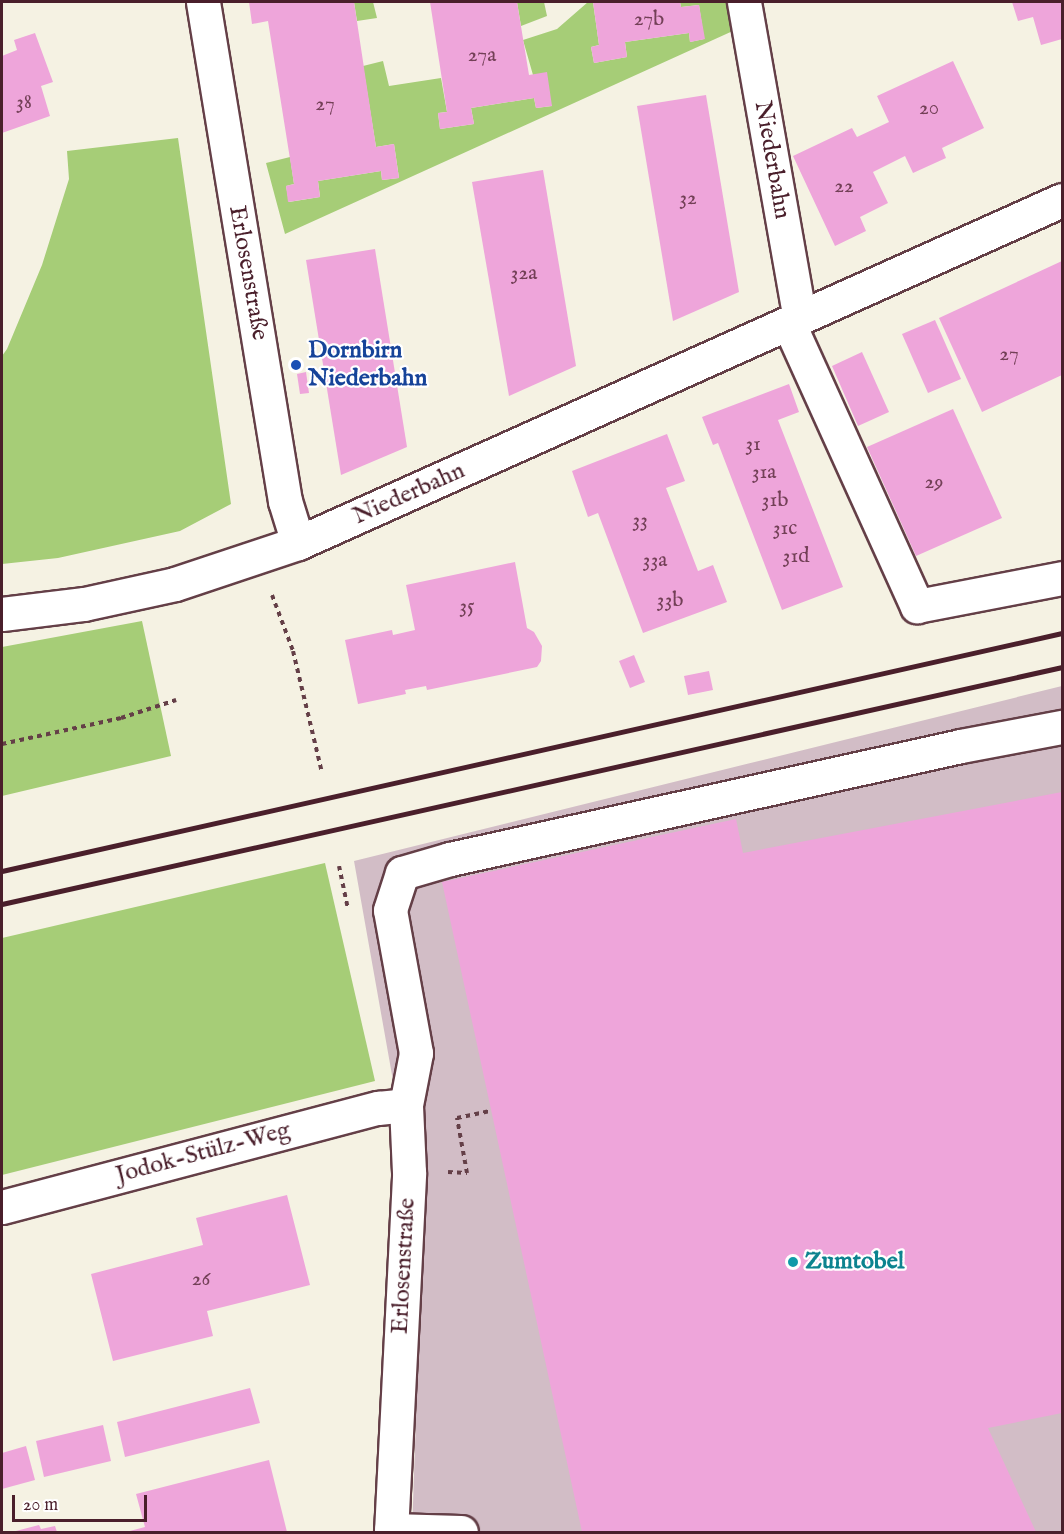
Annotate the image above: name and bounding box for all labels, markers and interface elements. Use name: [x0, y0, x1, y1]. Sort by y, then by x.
house number: 27b: [634, 7, 664, 33]
house number: 27a: [468, 43, 496, 69]
house number: 38: [16, 90, 32, 116]
house number: 27: [315, 92, 335, 118]
house number: 20: [919, 96, 939, 122]
street label: Niederbahn: [747, 99, 797, 221]
house number: 22: [834, 174, 854, 200]
house number: 32: [679, 186, 697, 212]
street label: Erlosenstraße: [222, 203, 274, 343]
house number: 32a: [511, 261, 537, 287]
place label: Dornbirn Niederbahn: [308, 337, 427, 393]
house number: 27: [999, 342, 1019, 368]
marker: Dornbirn Niederbahn: [289, 358, 303, 372]
house number: 31: [745, 432, 761, 458]
street label: Niederbahn: [349, 457, 469, 531]
house number: 31a: [752, 460, 776, 486]
house number: 29: [924, 470, 944, 496]
house number: 31b: [762, 488, 788, 514]
house number: 33: [632, 508, 648, 534]
house number: 31c: [773, 516, 797, 542]
house number: 31d: [783, 544, 809, 570]
house number: 33a: [643, 548, 667, 574]
house number: 33b: [657, 588, 683, 614]
house number: 35: [459, 594, 475, 620]
street label: Jodok-Stülz-Weg: [113, 1116, 293, 1190]
street label: Erlosenstraße: [386, 1197, 422, 1335]
place label: Zumtobel: [805, 1248, 904, 1276]
marker: Zumtobel: [786, 1255, 800, 1269]
house number: 26: [192, 1267, 210, 1293]
scale bar: [15, 1483, 150, 1521]
text: 20 m: [23, 1494, 58, 1517]

